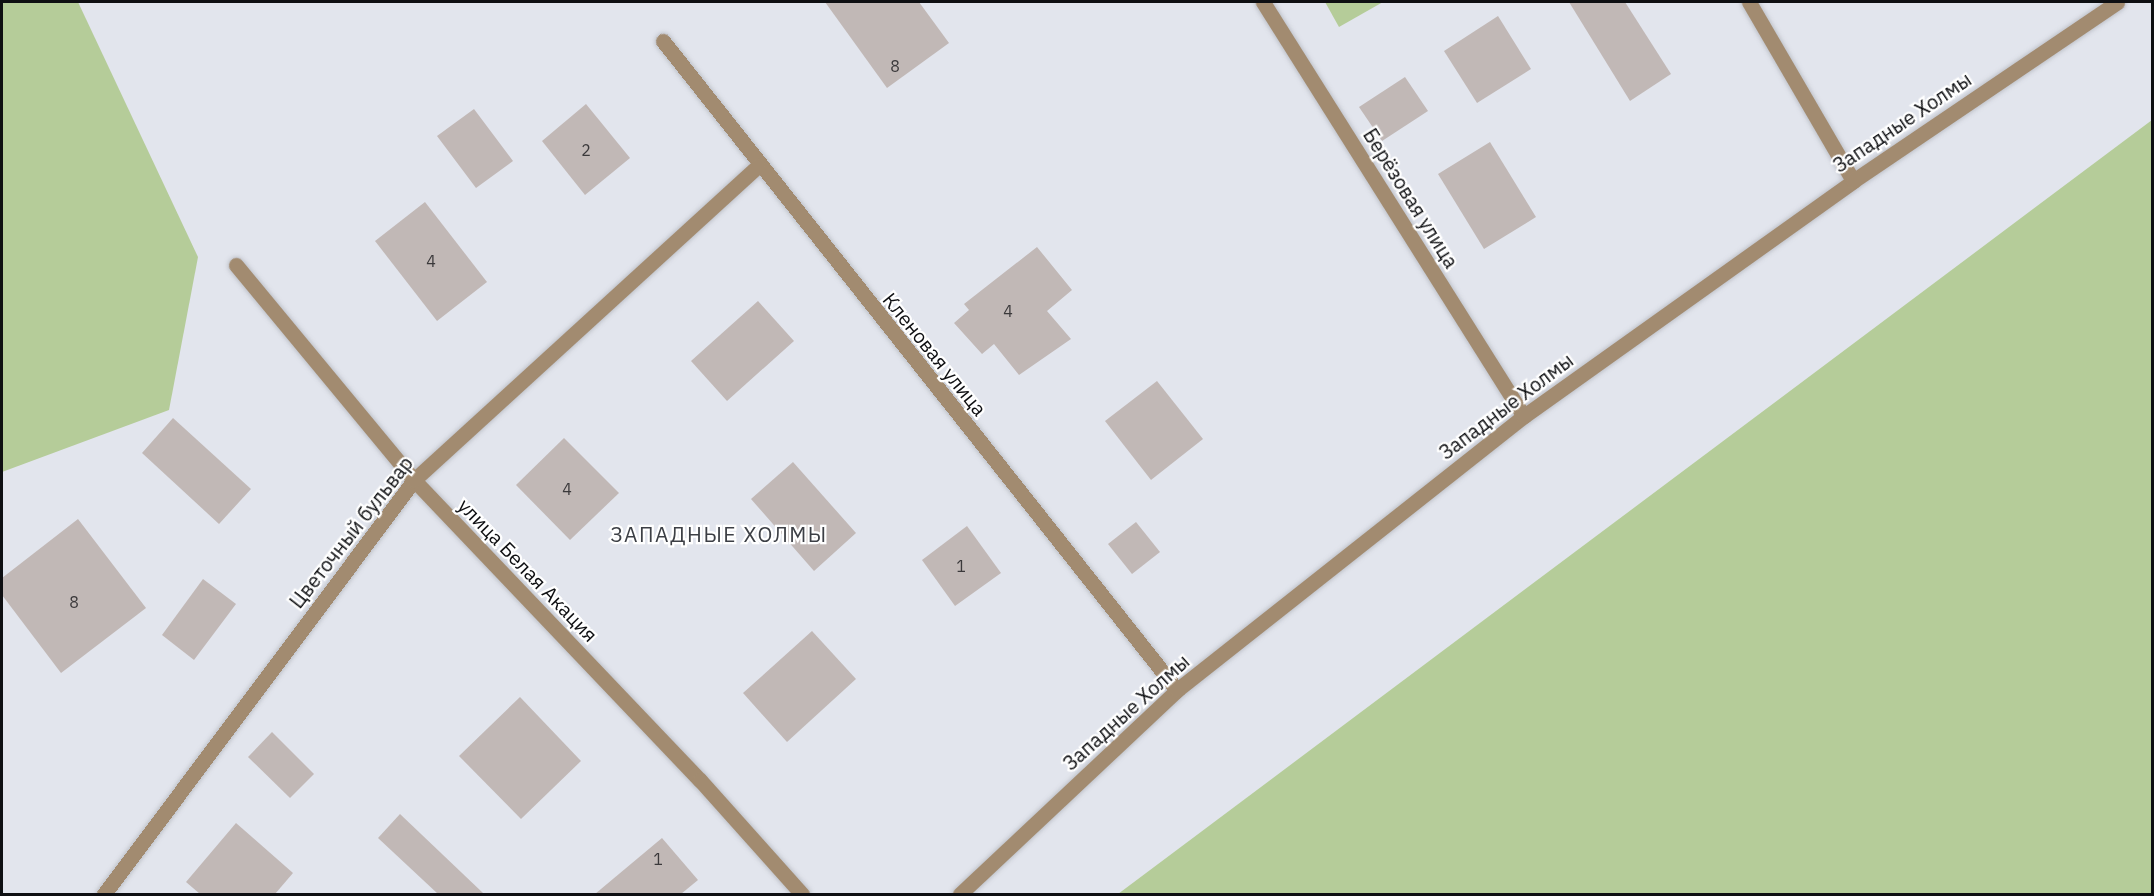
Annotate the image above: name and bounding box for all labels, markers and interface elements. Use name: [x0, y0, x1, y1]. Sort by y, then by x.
house number: 8: [890, 56, 900, 76]
street label: Западные Холмы: [1828, 67, 1976, 177]
street label: Берёзовая улица: [1358, 124, 1464, 272]
house number: 2: [581, 140, 591, 160]
house number: 4: [426, 251, 436, 271]
street label: Кленовая улица: [878, 288, 992, 420]
house number: 4: [1003, 301, 1013, 321]
street label: Западные Холмы: [1434, 348, 1578, 464]
street label: Цветочный бульвар: [284, 451, 418, 613]
house number: 4: [562, 479, 572, 499]
street label: улица Белая Акация: [453, 493, 603, 647]
district label: ЗАПАДНЫЕ ХОЛМЫ: [610, 521, 828, 547]
house number: 1: [956, 556, 966, 576]
house number: 8: [69, 592, 79, 612]
street label: Западные Холмы: [1058, 649, 1194, 775]
house number: 1: [653, 849, 663, 869]

